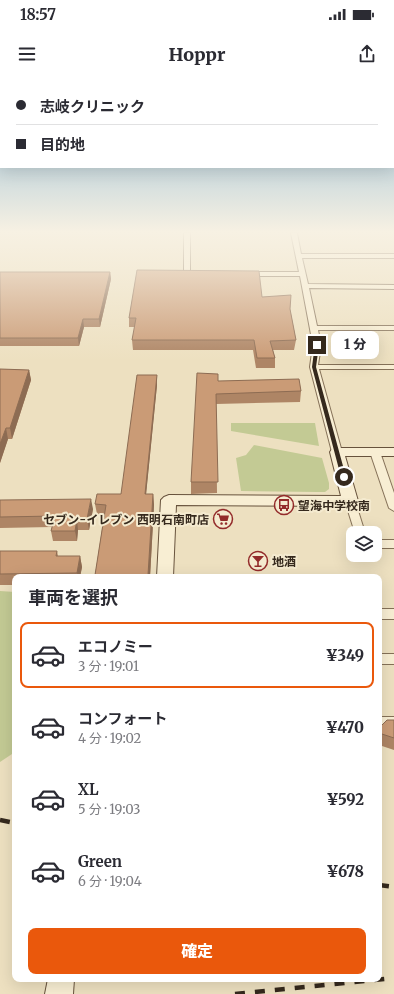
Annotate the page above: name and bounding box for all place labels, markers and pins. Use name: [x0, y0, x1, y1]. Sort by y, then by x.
bus stop icon: 望海中学校南: [273, 494, 295, 516]
place label: 望海中学校南: [298, 498, 370, 513]
supermarket icon: セブン-イレブン 西明石南町店: [212, 508, 234, 530]
place label: セブン-イレブン 西明石南町店: [43, 512, 209, 527]
bar icon: 地酒: [247, 550, 269, 572]
place label: 地酒: [272, 554, 296, 569]

